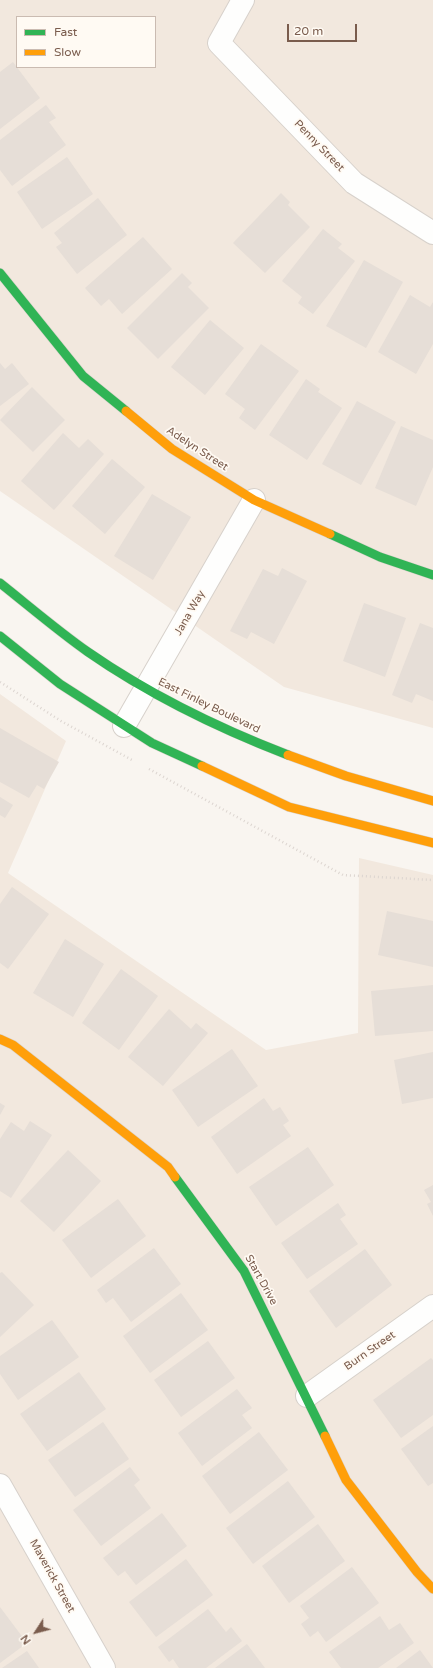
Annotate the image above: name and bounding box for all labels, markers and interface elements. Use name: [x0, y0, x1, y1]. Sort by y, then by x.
legend: [16, 16, 156, 68]
scale bar: [289, 16, 359, 42]
text: 20 m: [294, 24, 323, 38]
text: Fast: [54, 25, 77, 39]
text: Slow: [54, 45, 81, 59]
street label: Penny Street: [291, 117, 347, 175]
street label: Adelyn Street: [164, 424, 230, 474]
street label: Jana Way: [172, 588, 208, 638]
street label: East Finley Boulevard: [156, 676, 262, 736]
street label: Start Drive: [242, 1253, 280, 1307]
street label: Burn Street: [342, 1329, 398, 1373]
street label: Maverick Street: [26, 1537, 78, 1615]
north arrow: [16, 1612, 56, 1652]
text: N: [18, 1632, 34, 1647]

